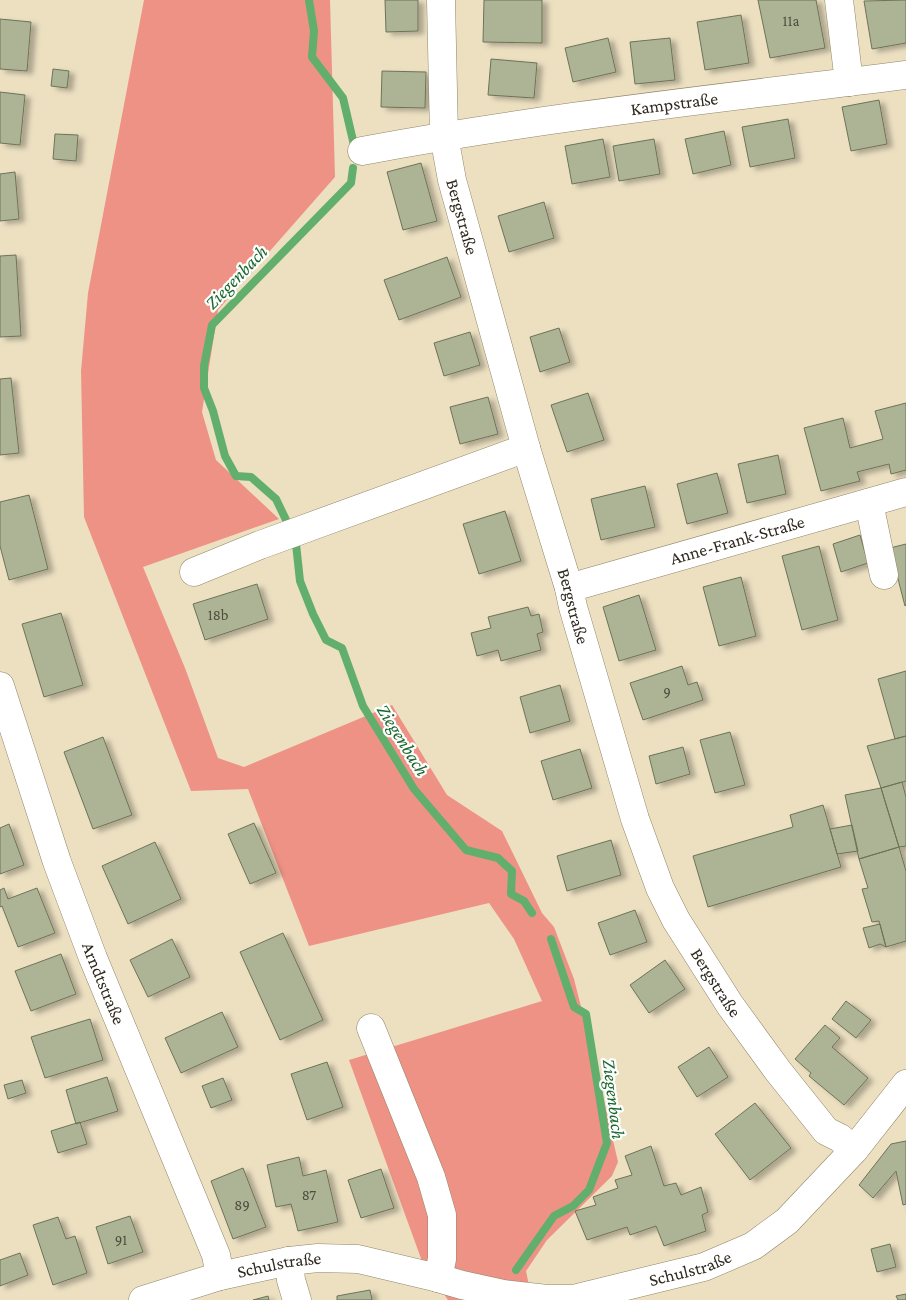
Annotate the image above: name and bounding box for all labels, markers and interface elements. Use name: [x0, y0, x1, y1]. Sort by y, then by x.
house number: 11a: [783, 13, 800, 29]
street label: Kampstraße: [630, 88, 719, 119]
street label: Bergstraße: [442, 177, 482, 257]
water label: Ziegenbach: [200, 241, 272, 313]
street label: Anne-Frank-Straße: [668, 511, 807, 569]
street label: Bergstraße: [554, 566, 593, 647]
house number: 18b: [208, 607, 229, 623]
house number: 9: [663, 684, 671, 700]
water label: Ziegenbach: [373, 700, 433, 780]
street label: Arndtstraße: [78, 939, 129, 1027]
street label: Bergstraße: [687, 944, 746, 1021]
water label: Ziegenbach: [599, 1058, 629, 1140]
house number: 87: [302, 1187, 316, 1203]
house number: 89: [234, 1197, 250, 1213]
house number: 91: [115, 1232, 127, 1248]
street label: Schulstraße: [647, 1246, 734, 1290]
street label: Schulstraße: [235, 1248, 322, 1282]

